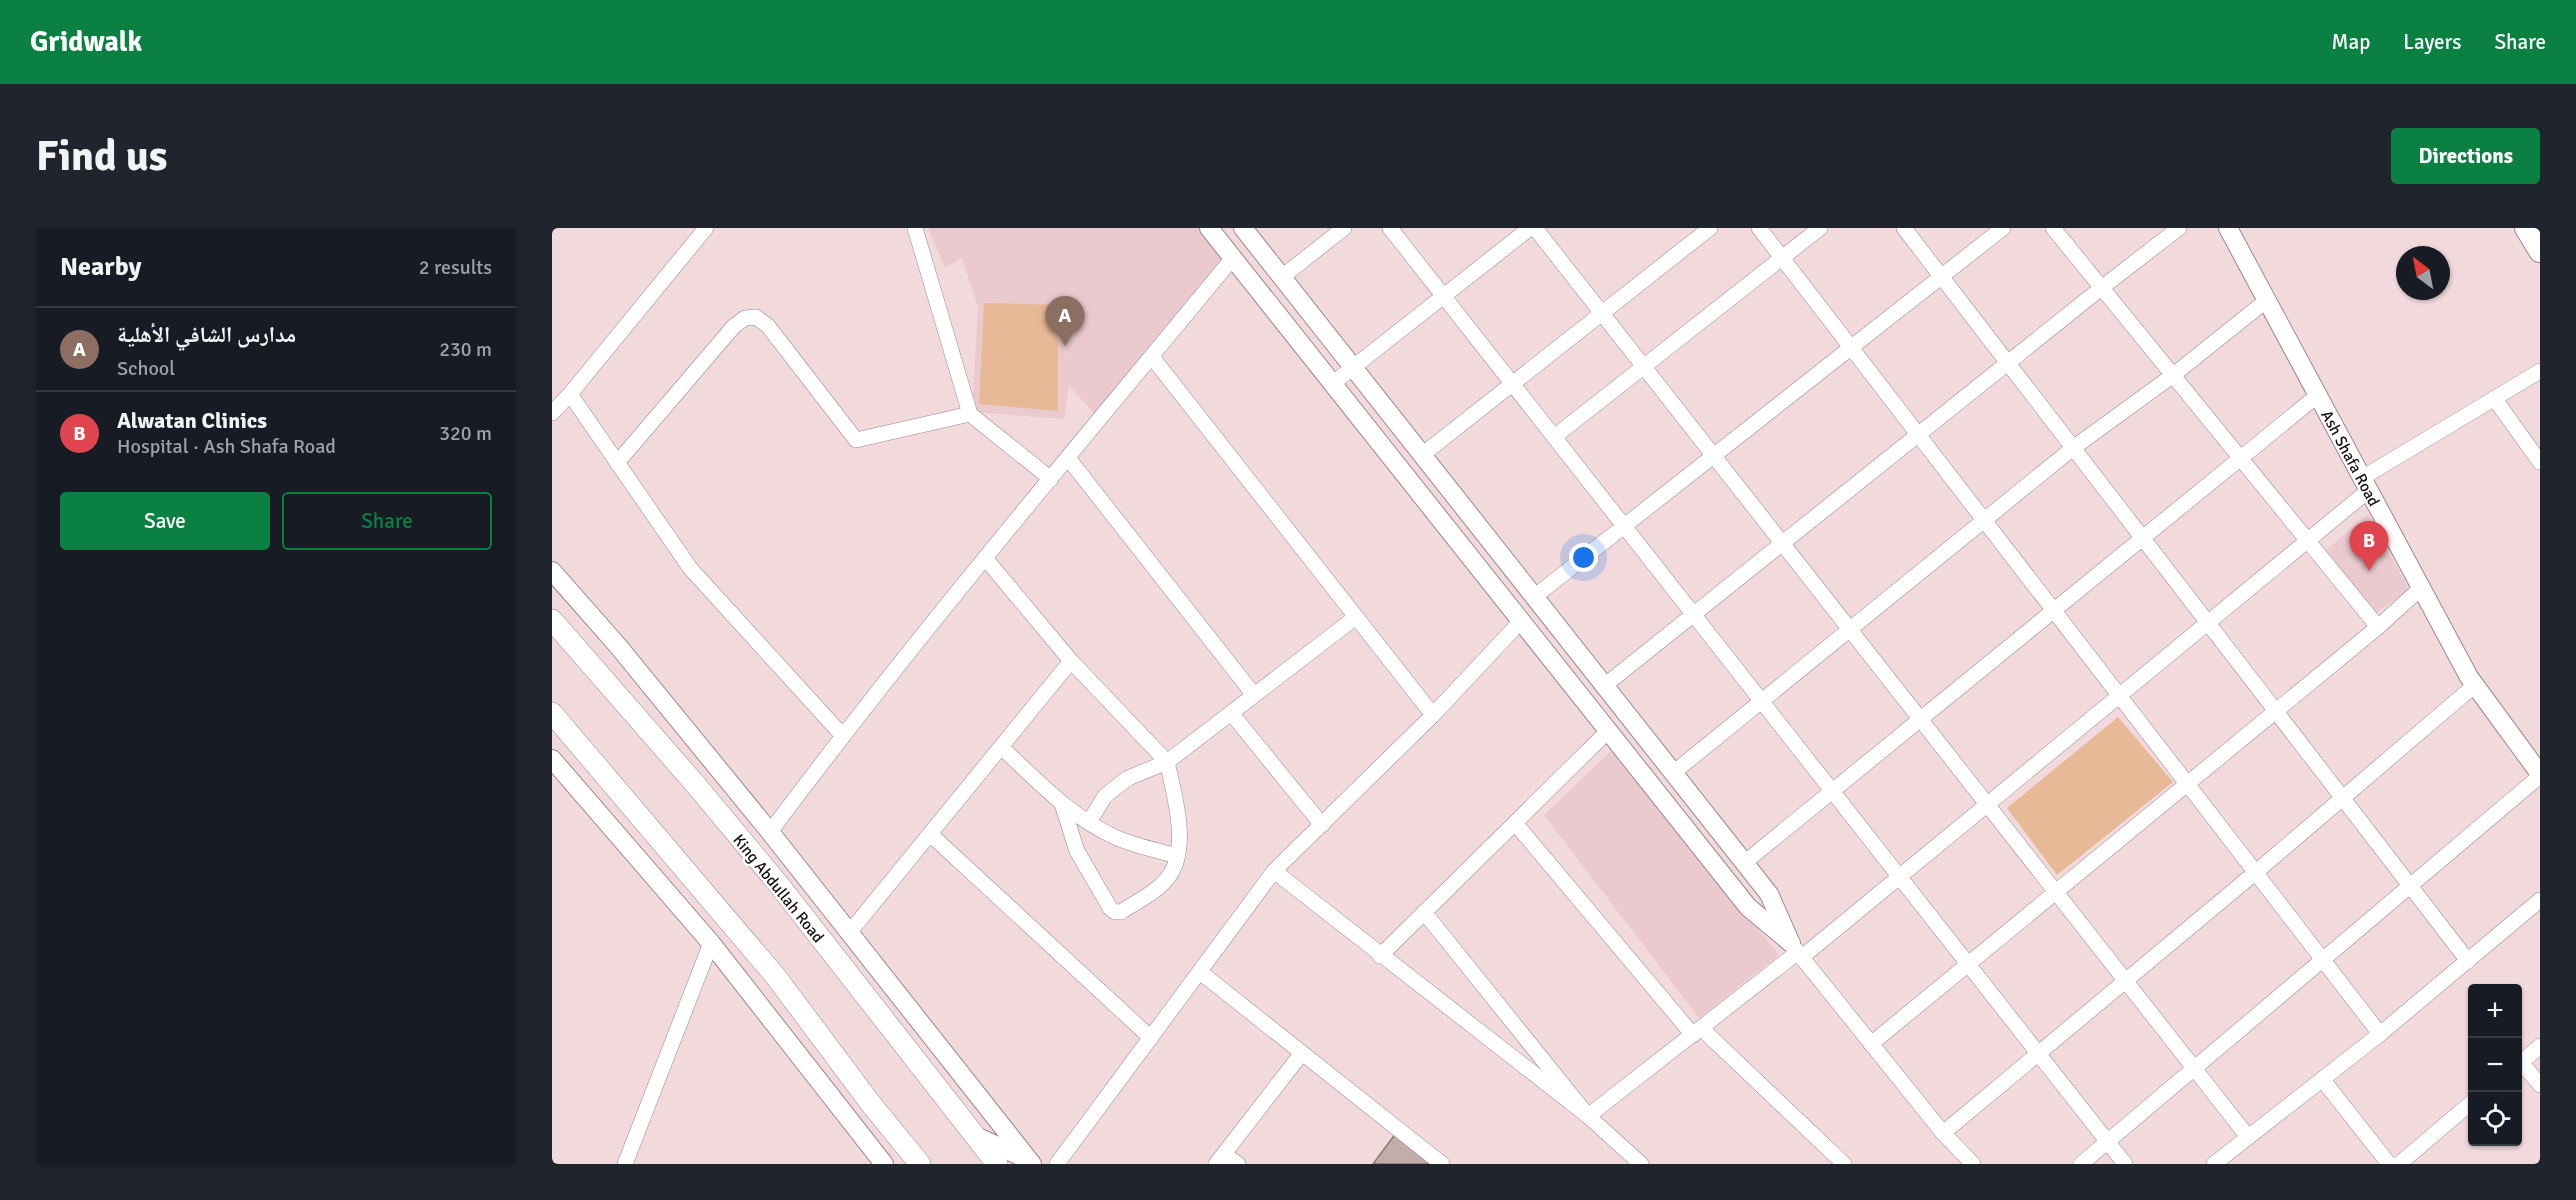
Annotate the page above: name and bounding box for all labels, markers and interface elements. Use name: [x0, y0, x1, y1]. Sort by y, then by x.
text: Gridwalk: [30, 25, 142, 59]
text: Map: [2332, 29, 2370, 55]
text: Layers: [2403, 29, 2461, 55]
text: Share: [2494, 29, 2546, 55]
button: Directions: [2391, 128, 2540, 184]
text: Find us: [36, 131, 167, 182]
north arrow: [2396, 246, 2450, 300]
text: Nearby: [60, 251, 141, 283]
text: 2 results: [419, 255, 492, 280]
pin: A: [1046, 296, 1084, 346]
text: مدارس الشافي الأهلية: [117, 321, 296, 348]
text: A: [73, 337, 86, 362]
text: 230 m: [439, 337, 492, 362]
text: School: [117, 356, 175, 381]
text: Alwatan Clinics: [117, 407, 267, 434]
street label: Ash Shafa Road: [2316, 407, 2384, 510]
text: B: [73, 421, 86, 446]
text: 320 m: [439, 421, 492, 446]
text: Hospital · Ash Shafa Road: [117, 434, 336, 459]
button: Save: [60, 492, 270, 550]
button: Share: [282, 492, 492, 550]
pin: B: [2350, 522, 2388, 571]
your location: [1569, 543, 1598, 572]
street label: King Abdullah Road: [728, 830, 828, 947]
map controls: [2468, 984, 2522, 1146]
button: +: [2468, 984, 2522, 1038]
button: −: [2468, 1038, 2522, 1092]
button: locate: [2468, 1092, 2522, 1146]

